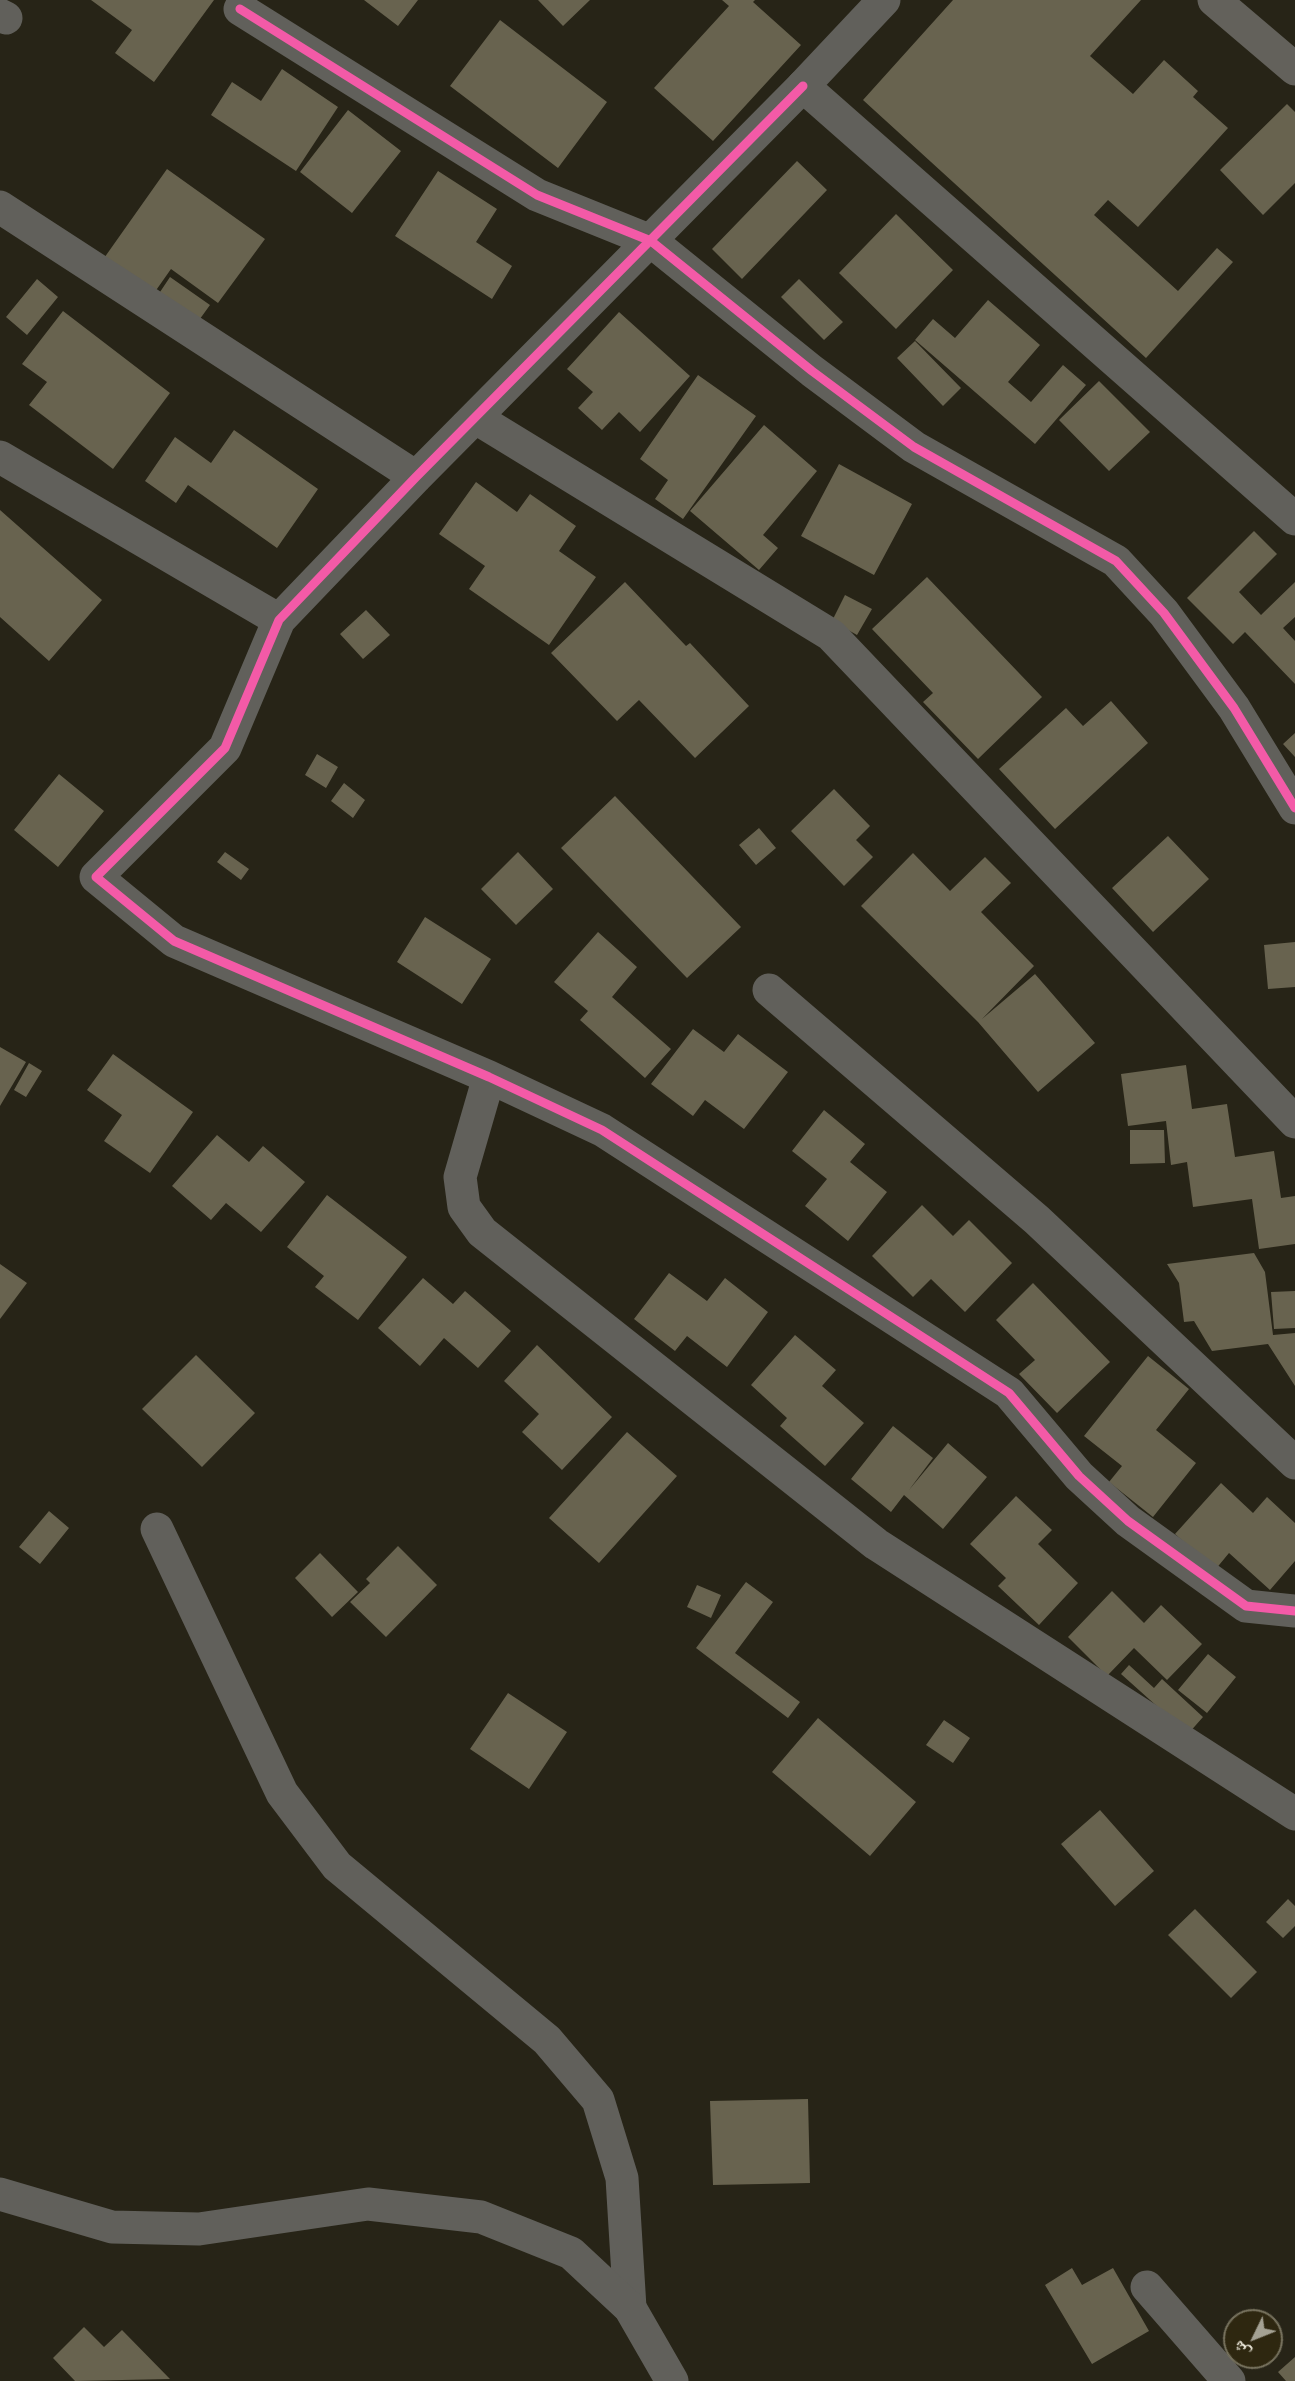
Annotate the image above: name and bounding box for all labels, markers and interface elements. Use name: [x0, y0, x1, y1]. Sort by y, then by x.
north arrow: [1223, 2309, 1283, 2369]
text: ش: [1229, 2338, 1254, 2362]

